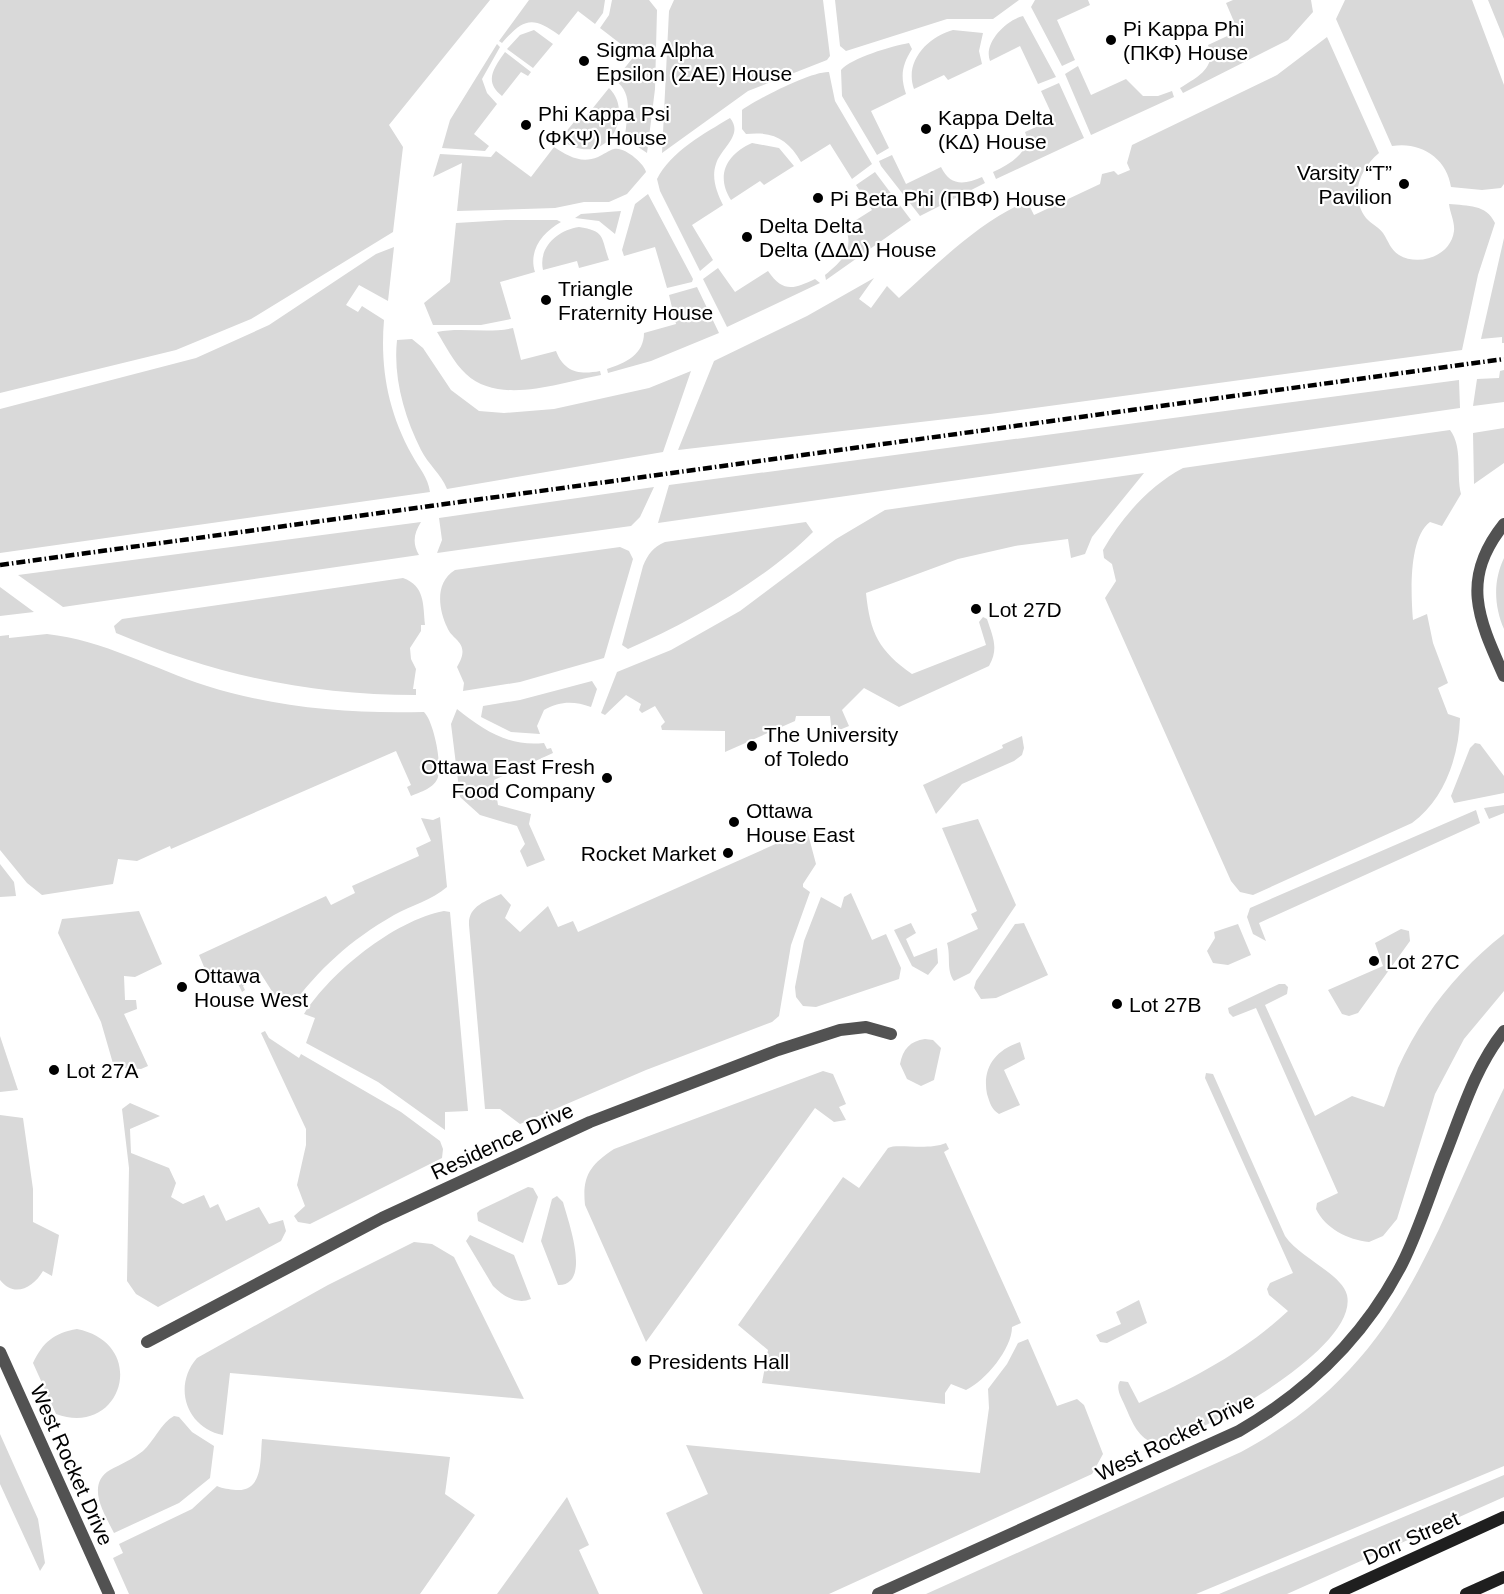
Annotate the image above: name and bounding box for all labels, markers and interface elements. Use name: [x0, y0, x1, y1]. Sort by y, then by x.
place label: Pi Kappa Phi (ΠΚΦ) House: [1123, 17, 1248, 64]
marker: Pi Kappa Phi (ΠΚΦ) House: [1104, 33, 1118, 47]
place label: Sigma Alpha Epsilon (ΣΑΕ) House: [596, 38, 792, 85]
marker: Sigma Alpha Epsilon (ΣΑΕ) House: [577, 54, 591, 68]
place label: Phi Kappa Psi (ΦΚΨ) House: [538, 102, 670, 149]
place label: Kappa Delta (ΚΔ) House: [938, 106, 1054, 153]
marker: Phi Kappa Psi (ΦΚΨ) House: [519, 118, 533, 132]
marker: Kappa Delta (ΚΔ) House: [919, 122, 933, 136]
place label: Varsity “T” Pavilion: [1297, 161, 1392, 208]
marker: Varsity “T” Pavilion: [1397, 177, 1411, 191]
place label: Pi Beta Phi (ΠΒΦ) House: [830, 187, 1066, 210]
marker: Pi Beta Phi (ΠΒΦ) House: [811, 191, 825, 205]
place label: Delta Delta Delta (ΔΔΔ) House: [759, 214, 936, 261]
marker: Delta Delta Delta (ΔΔΔ) House: [740, 230, 754, 244]
place label: Triangle Fraternity House: [558, 277, 713, 324]
marker: Triangle Fraternity House: [539, 293, 553, 307]
place label: Lot 27D: [988, 598, 1062, 621]
marker: Lot 27D: [969, 602, 983, 616]
place label: The University of Toledo: [764, 723, 899, 770]
marker: The University of Toledo: [745, 739, 759, 753]
place label: Ottawa East Fresh Food Company: [421, 755, 595, 802]
marker: Ottawa East Fresh Food Company: [600, 771, 614, 785]
place label: Ottawa House East: [746, 799, 855, 846]
marker: Ottawa House East: [727, 815, 741, 829]
place label: Rocket Market: [581, 842, 716, 865]
marker: Rocket Market: [721, 846, 735, 860]
place label: Lot 27C: [1386, 950, 1460, 973]
marker: Lot 27C: [1367, 954, 1381, 968]
place label: Ottawa House West: [194, 964, 308, 1011]
marker: Ottawa House West: [175, 980, 189, 994]
place label: Lot 27B: [1129, 993, 1201, 1016]
marker: Lot 27B: [1110, 997, 1124, 1011]
place label: Lot 27A: [66, 1059, 138, 1082]
marker: Lot 27A: [47, 1063, 61, 1077]
street label: Residence Drive: [427, 1098, 577, 1184]
place label: Presidents Hall: [648, 1350, 789, 1373]
marker: Presidents Hall: [629, 1354, 643, 1368]
street label: West Rocket Drive: [26, 1381, 118, 1549]
street label: West Rocket Drive: [1092, 1389, 1258, 1485]
street label: Dorr Street: [1359, 1507, 1463, 1569]

